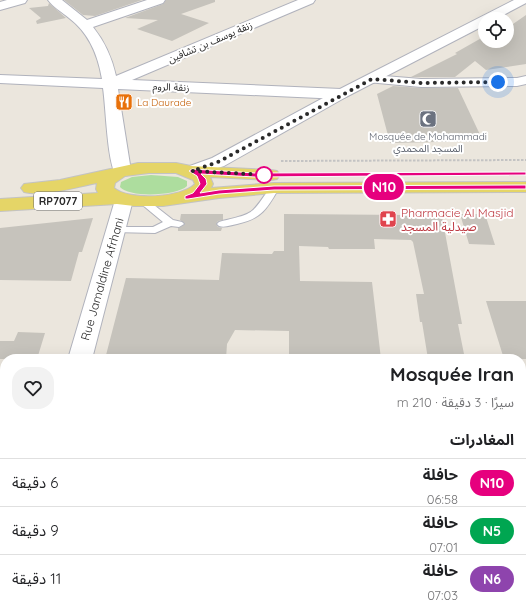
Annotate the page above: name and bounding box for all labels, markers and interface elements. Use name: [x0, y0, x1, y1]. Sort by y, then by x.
map controls: [478, 12, 514, 48]
button: locate: [478, 12, 514, 48]
street label: زنقة يوسف بن تشافين: [166, 18, 254, 66]
your location: [488, 72, 508, 92]
street label: زنقة الروم: [152, 80, 190, 96]
restaurant icon: La Daurade: [114, 92, 134, 112]
place label: La Daurade: [137, 96, 192, 109]
mosque icon: Mosquée de Mohammadi المسجد المحمدي: [418, 109, 438, 129]
place label: Mosquée de Mohammadi المسجد المحمدي: [369, 130, 487, 156]
unlabelled marker: [255, 166, 273, 184]
line badge: N10: [361, 174, 407, 200]
text: N10: [372, 178, 396, 196]
road number: RP7077: [34, 192, 82, 210]
place label: Pharmacie Al Masjid صيدلية المسجد: [401, 205, 514, 234]
pharmacy icon: Pharmacie Al Masjid صيدلية المسجد: [378, 209, 398, 229]
street label: Rue Jamaldine Afrhani: [77, 216, 127, 342]
text: Mosquée Iran: [390, 362, 514, 386]
button: heart: [12, 367, 54, 409]
text: سيرًا · 3 دقيقة · 210 m: [397, 394, 514, 410]
text: المغادرات: [450, 430, 514, 449]
text: حافلة: [423, 465, 458, 484]
text: 6 دقيقة: [12, 473, 58, 492]
text: N10: [480, 474, 504, 492]
text: 06:58: [427, 491, 458, 507]
text: حافلة: [423, 513, 458, 532]
text: 9 دقيقة: [12, 521, 59, 540]
text: N5: [483, 522, 501, 540]
text: 07:01: [429, 539, 458, 555]
text: حافلة: [423, 561, 458, 580]
text: 11 دقيقة: [12, 569, 61, 588]
text: N6: [483, 570, 501, 588]
text: 07:03: [427, 587, 458, 603]

